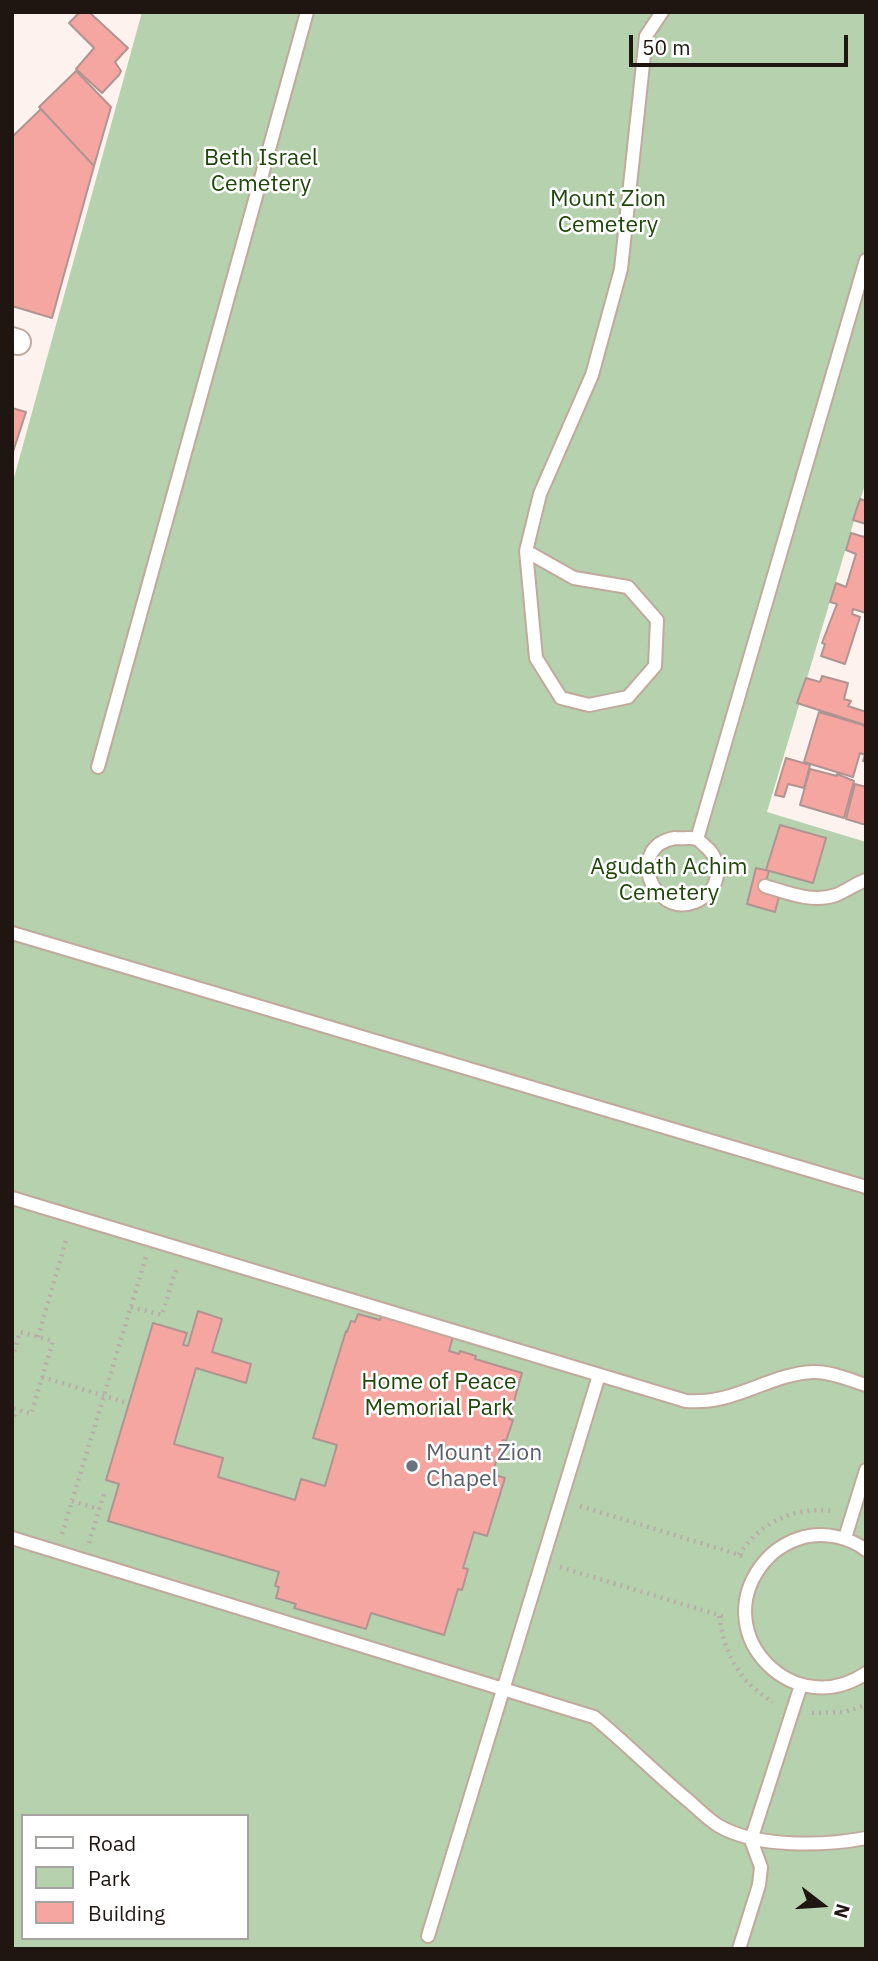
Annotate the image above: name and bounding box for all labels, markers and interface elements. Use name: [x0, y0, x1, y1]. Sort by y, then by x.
scale bar: [633, 21, 852, 65]
text: 50 m: [642, 33, 691, 61]
park label: Beth Israel Cemetery: [204, 144, 318, 198]
park label: Mount Zion Cemetery: [550, 185, 666, 239]
park label: Agudath Achim Cemetery: [590, 853, 748, 907]
park label: Home of Peace Memorial Park: [361, 1368, 517, 1422]
place label: Mount Zion Chapel: [426, 1439, 542, 1493]
marker: Mount Zion Chapel: [404, 1458, 420, 1474]
legend: [21, 1814, 248, 1940]
text: Road: [88, 1829, 136, 1857]
text: Park: [88, 1864, 131, 1892]
north arrow: [787, 1870, 857, 1940]
text: Building: [88, 1899, 165, 1927]
text: N: [829, 1901, 856, 1921]

